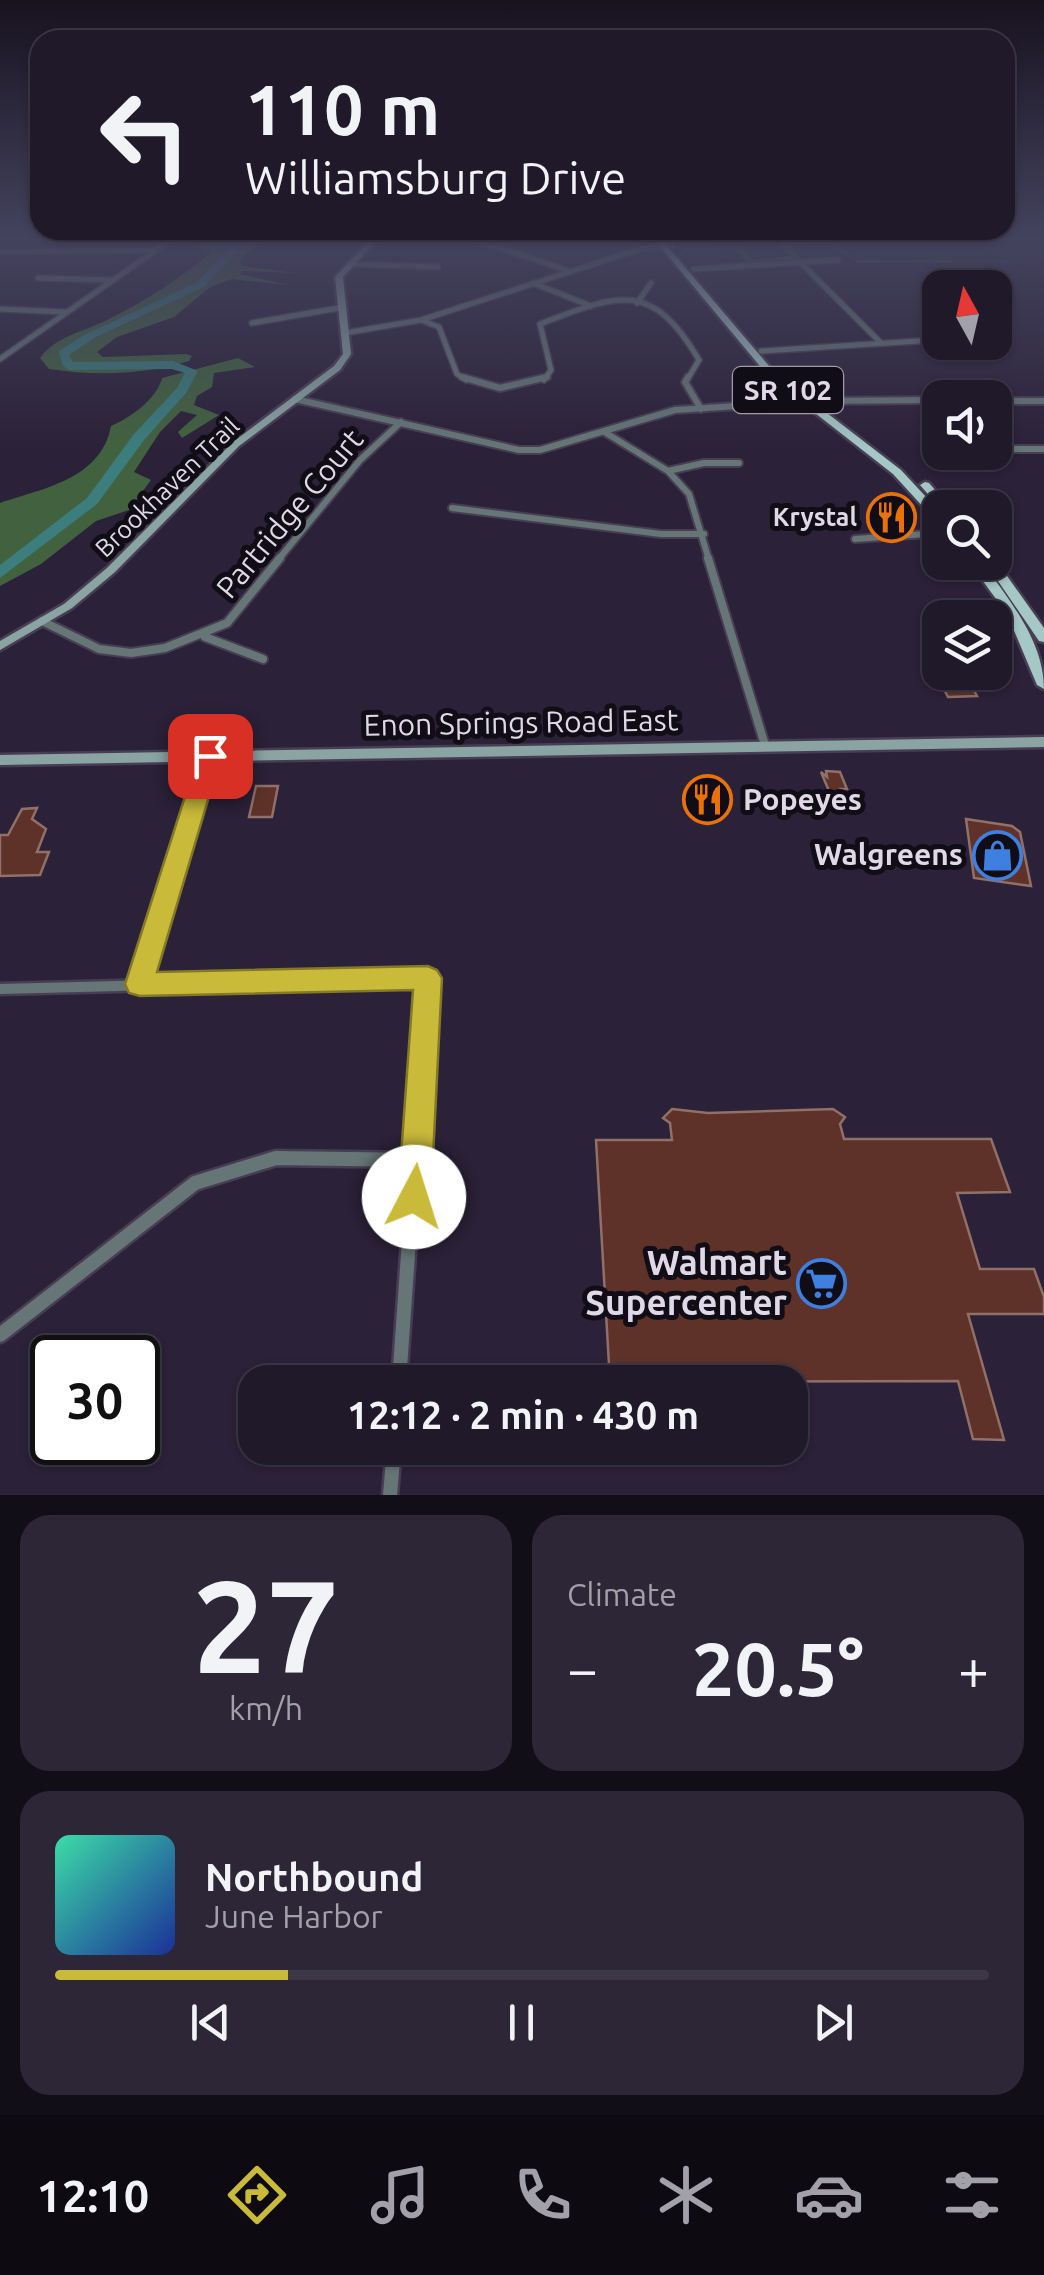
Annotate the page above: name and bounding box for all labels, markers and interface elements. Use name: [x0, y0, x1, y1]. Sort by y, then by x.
icon: left: [80, 70, 210, 200]
text: 110 m: [245, 70, 440, 148]
text: Williamsburg Drive: [245, 152, 626, 203]
north arrow: [922, 270, 1012, 360]
map controls: [922, 270, 1012, 690]
road number: SR 102: [733, 367, 843, 413]
button: sound: [922, 380, 1012, 470]
street label: Brookhaven Trail: [90, 412, 244, 562]
street label: Partridge Court: [209, 422, 370, 604]
button: search: [922, 490, 1012, 580]
restaurant icon: Krystal: [866, 491, 918, 543]
place label: Krystal: [773, 503, 857, 531]
button: layers: [922, 600, 1012, 690]
street label: Enon Springs Road East: [363, 702, 679, 742]
pin: [168, 714, 253, 799]
icon: arrive: [183, 729, 238, 784]
restaurant icon: Popeyes: [682, 774, 734, 826]
place label: Popeyes: [743, 782, 862, 816]
shop icon: Walgreens: [972, 829, 1024, 881]
place label: Walgreens: [814, 837, 963, 871]
position arrow: [362, 1145, 466, 1249]
place label: Walmart Supercenter: [585, 1242, 788, 1322]
supermarket icon: Walmart Supercenter: [796, 1257, 848, 1309]
speed limit sign: 30: [30, 1335, 160, 1465]
text: 12:12 · 2 min · 430 m: [347, 1394, 699, 1436]
text: 27: [193, 1552, 339, 1698]
text: Climate: [567, 1576, 677, 1612]
text: 20.5°: [692, 1626, 864, 1710]
text: −: [567, 1638, 598, 1699]
text: +: [958, 1638, 989, 1699]
text: km/h: [229, 1690, 303, 1726]
text: Northbound: [205, 1856, 423, 1898]
text: June Harbor: [205, 1898, 383, 1934]
icon: previous: [183, 1995, 238, 2050]
icon: pause: [494, 1995, 549, 2050]
icon: next: [806, 1995, 861, 2050]
icon: directions: [222, 2160, 292, 2230]
icon: music: [365, 2160, 435, 2230]
icon: phone: [508, 2160, 578, 2230]
icon: climate: [651, 2160, 721, 2230]
icon: car: [794, 2160, 864, 2230]
icon: filters: [937, 2160, 1007, 2230]
text: 12:10: [37, 2170, 149, 2221]

